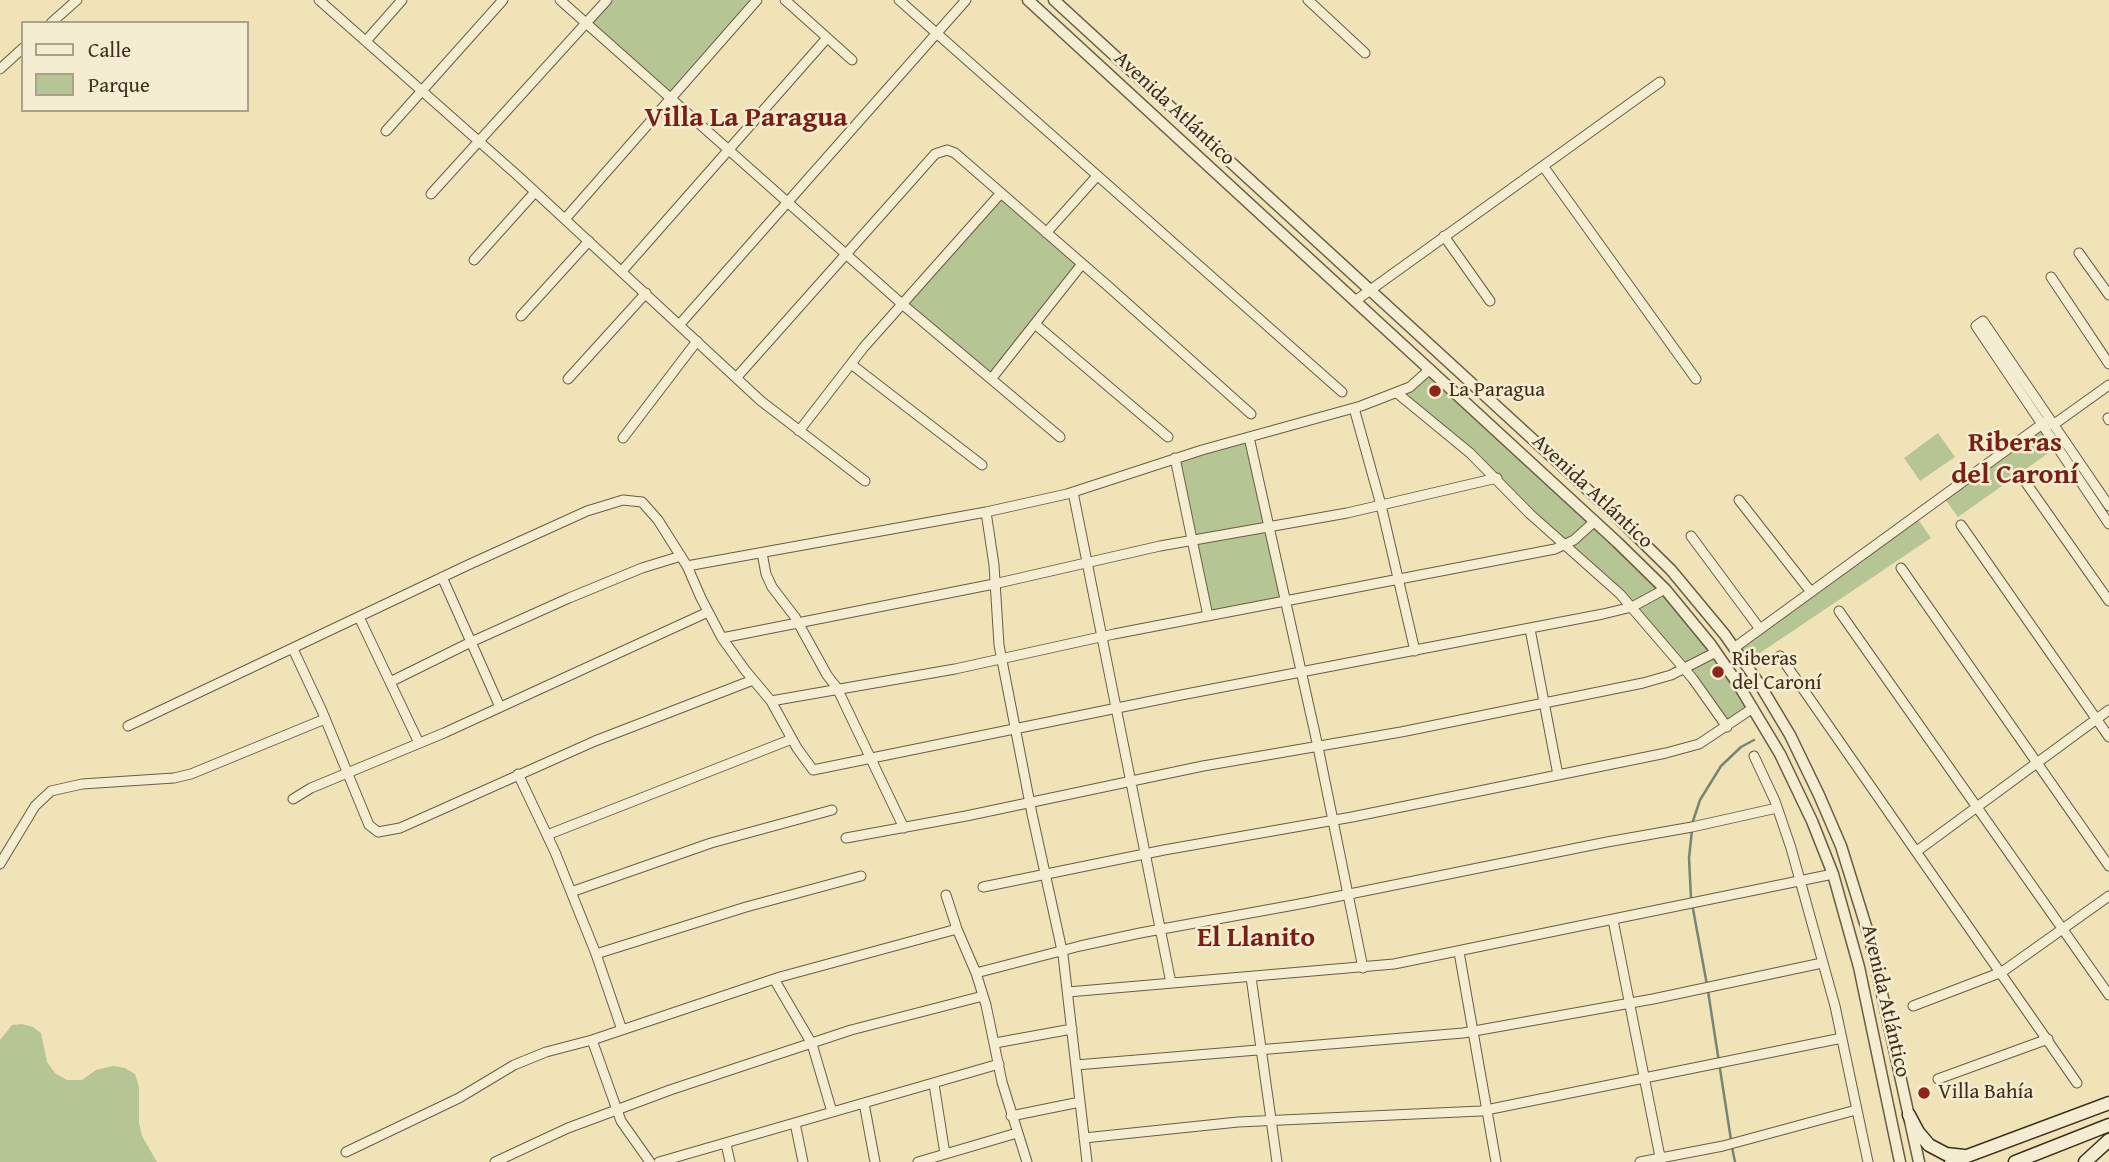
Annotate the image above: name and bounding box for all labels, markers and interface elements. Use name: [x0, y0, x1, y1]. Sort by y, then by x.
legend: [21, 21, 248, 112]
text: Calle: [88, 34, 131, 65]
street label: Avenida Atlántico: [1108, 47, 1240, 171]
text: Parque: [88, 69, 150, 100]
district label: Villa La Paragua: [644, 102, 848, 136]
place label: La Paragua: [1449, 378, 1545, 404]
marker: La Paragua: [1427, 383, 1443, 399]
district label: Riberas del Caroní: [1951, 427, 2079, 493]
street label: Avenida Atlántico: [1526, 430, 1658, 554]
place label: Riberas del Caroní: [1732, 647, 1822, 697]
marker: Riberas del Caroní: [1710, 664, 1726, 680]
district label: El Llanito: [1197, 922, 1315, 956]
street label: Avenida Atlántico: [1855, 922, 1915, 1080]
place label: Villa Bahía: [1938, 1080, 2033, 1106]
marker: Villa Bahía: [1916, 1085, 1932, 1101]

